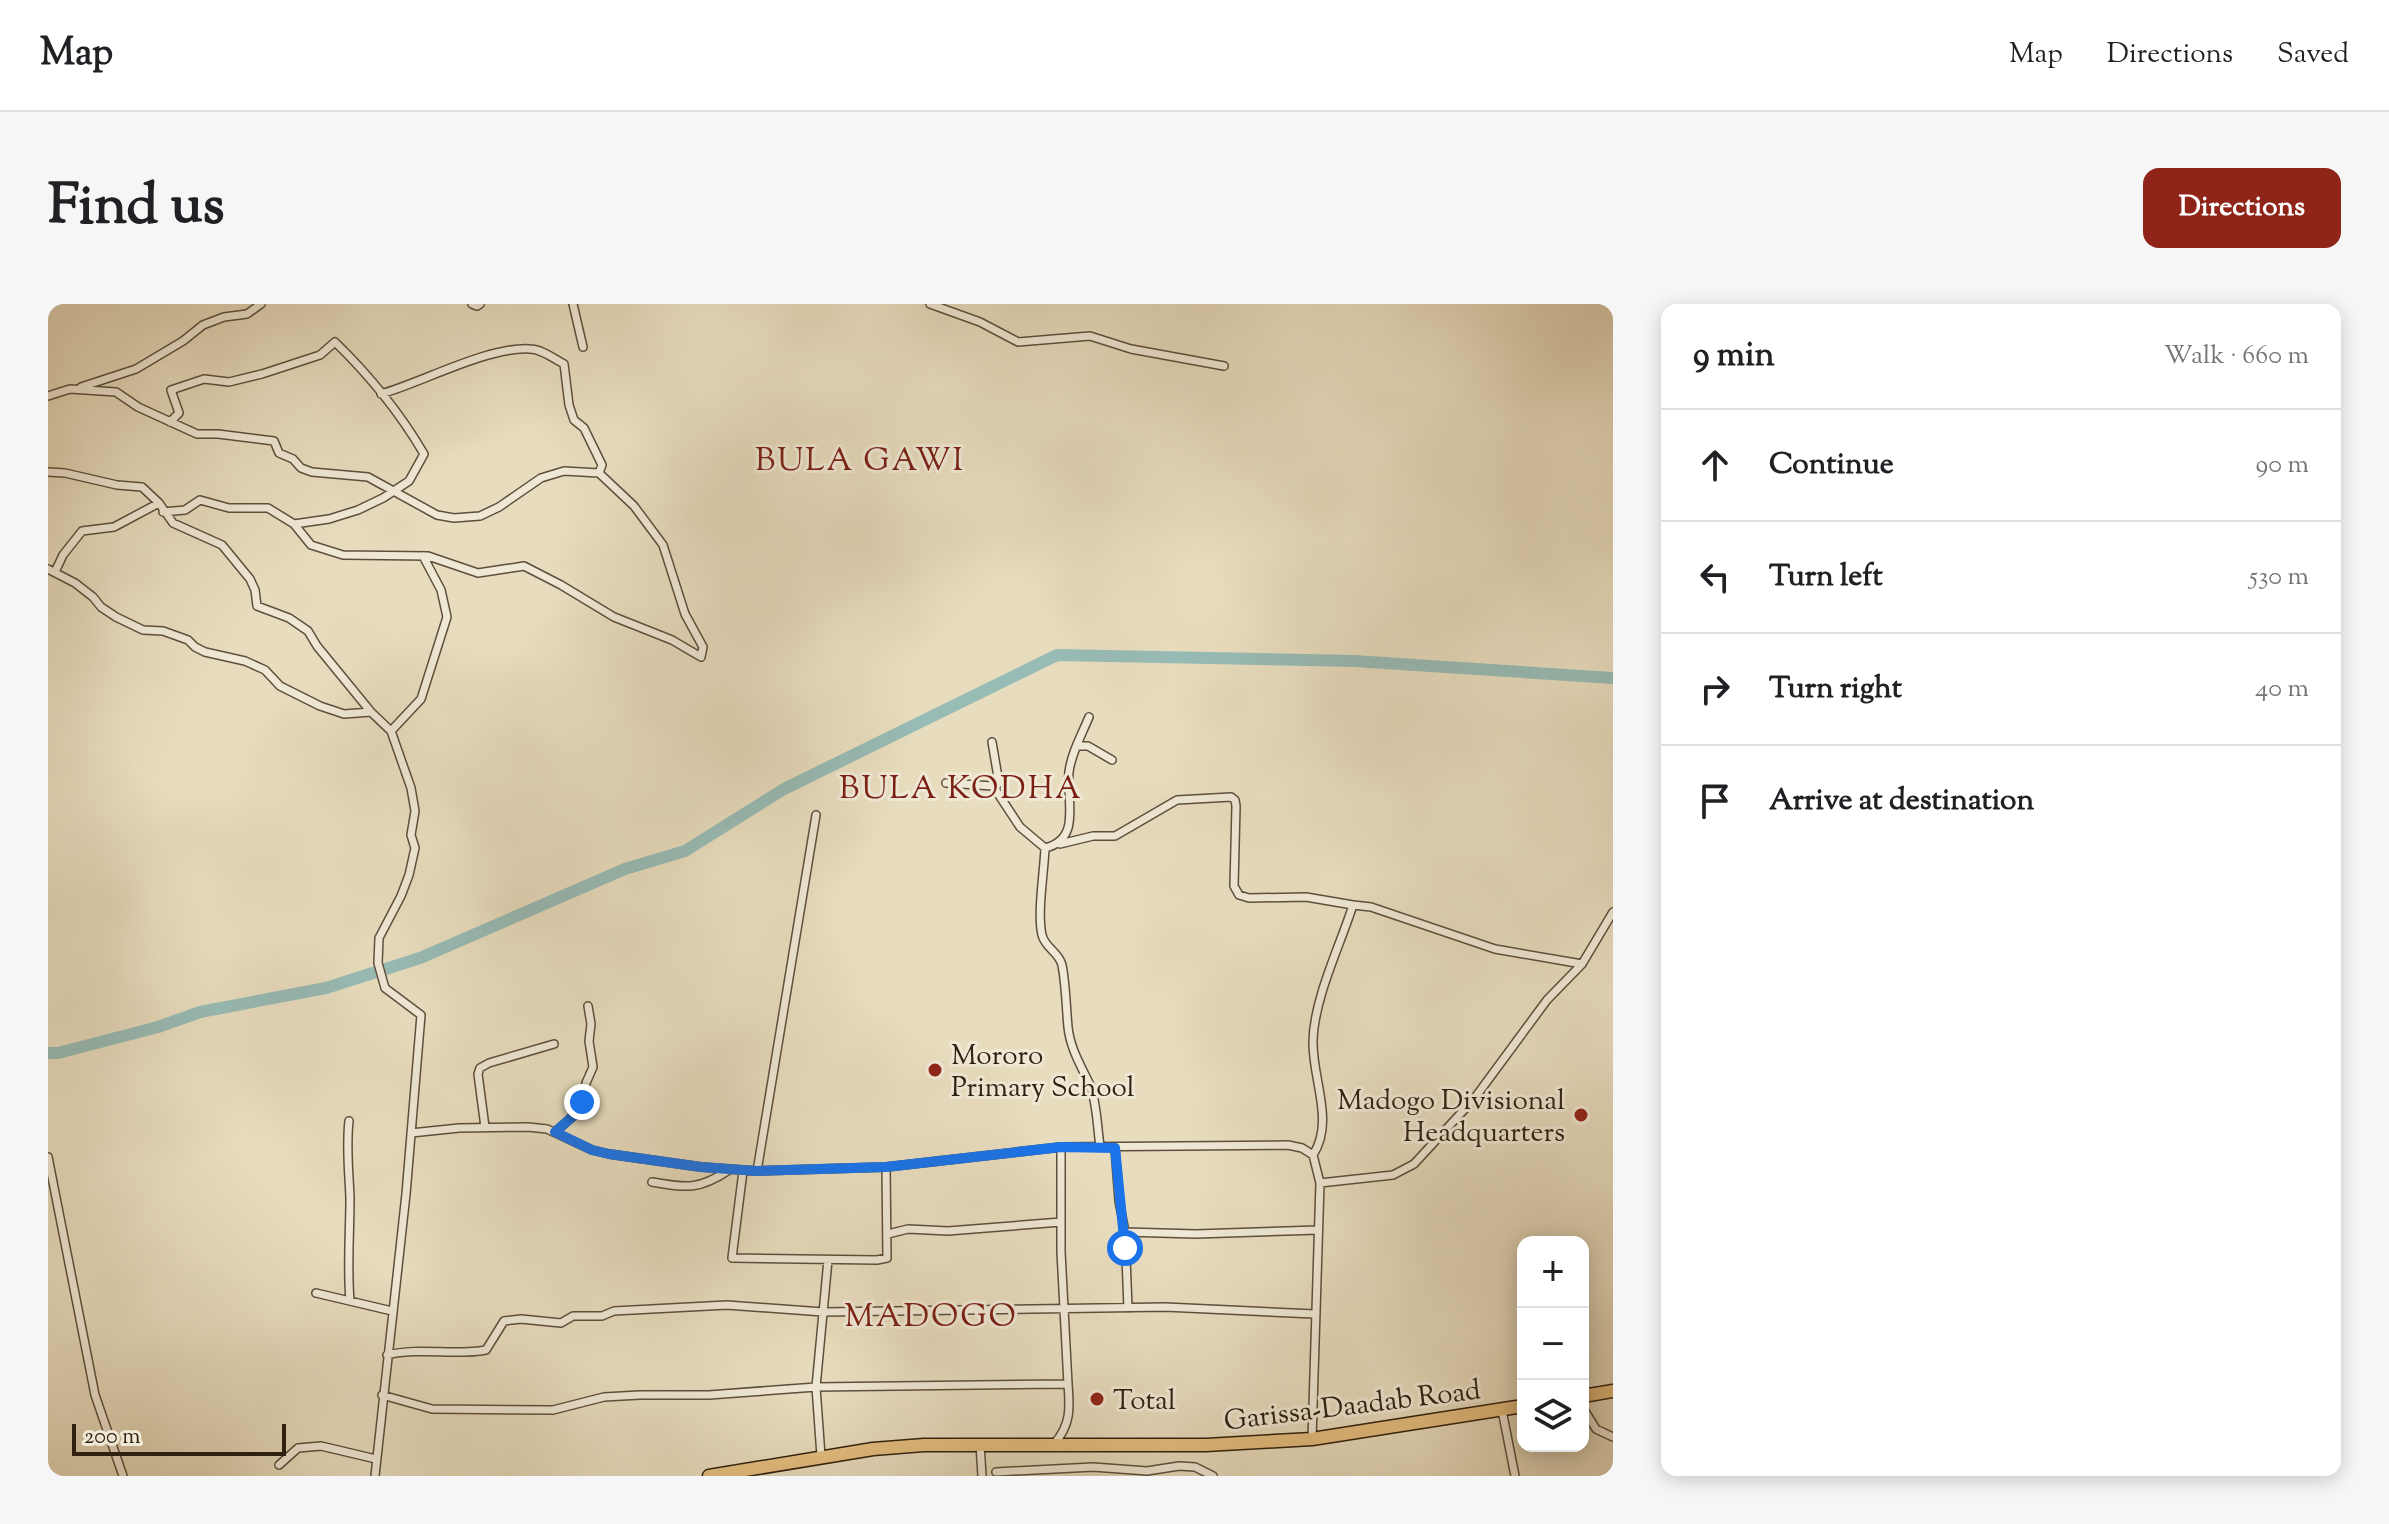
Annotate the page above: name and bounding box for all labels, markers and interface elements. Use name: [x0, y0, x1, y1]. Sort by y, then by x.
text: Map: [40, 28, 113, 82]
text: Map: [2009, 35, 2063, 75]
text: Directions: [2107, 35, 2233, 75]
text: Saved: [2277, 35, 2349, 75]
text: Find us: [48, 168, 224, 249]
button: Directions: [2143, 168, 2341, 248]
text: 9 min: [1693, 332, 1775, 381]
text: Walk · 660 m: [2164, 338, 2309, 375]
district label: BULA GAWI: [755, 439, 965, 485]
icon: ahead: [1693, 443, 1737, 487]
text: Continue: [1769, 444, 1894, 487]
text: 90 m: [2256, 447, 2309, 484]
icon: left: [1693, 555, 1737, 599]
text: Turn left: [1769, 556, 1883, 599]
text: 530 m: [2249, 559, 2309, 596]
icon: right: [1693, 667, 1737, 711]
text: Turn right: [1769, 668, 1902, 711]
text: 40 m: [2255, 671, 2309, 708]
district label: BULA KODHA: [839, 767, 1083, 813]
icon: arrive: [1693, 779, 1737, 823]
text: Arrive at destination: [1769, 780, 2034, 823]
place label: Mororo Primary School: [951, 1037, 1135, 1109]
marker: Mororo Primary School: [926, 1061, 944, 1079]
place label: Madogo Divisional Headquarters: [1337, 1082, 1565, 1154]
route end: [564, 1084, 600, 1120]
marker: Madogo Divisional Headquarters: [1572, 1106, 1590, 1124]
route start: [1107, 1230, 1143, 1266]
map controls: [1517, 1236, 1589, 1452]
button: +: [1517, 1236, 1589, 1308]
district label: MADOGO: [844, 1295, 1018, 1341]
button: −: [1517, 1308, 1589, 1380]
street label: Garissa-Daadab Road: [1222, 1371, 1483, 1443]
button: layers: [1517, 1380, 1589, 1452]
place label: Total: [1113, 1382, 1176, 1422]
marker: Total: [1088, 1390, 1106, 1408]
scale bar: [72, 1420, 286, 1456]
text: 200 m: [84, 1422, 140, 1454]

